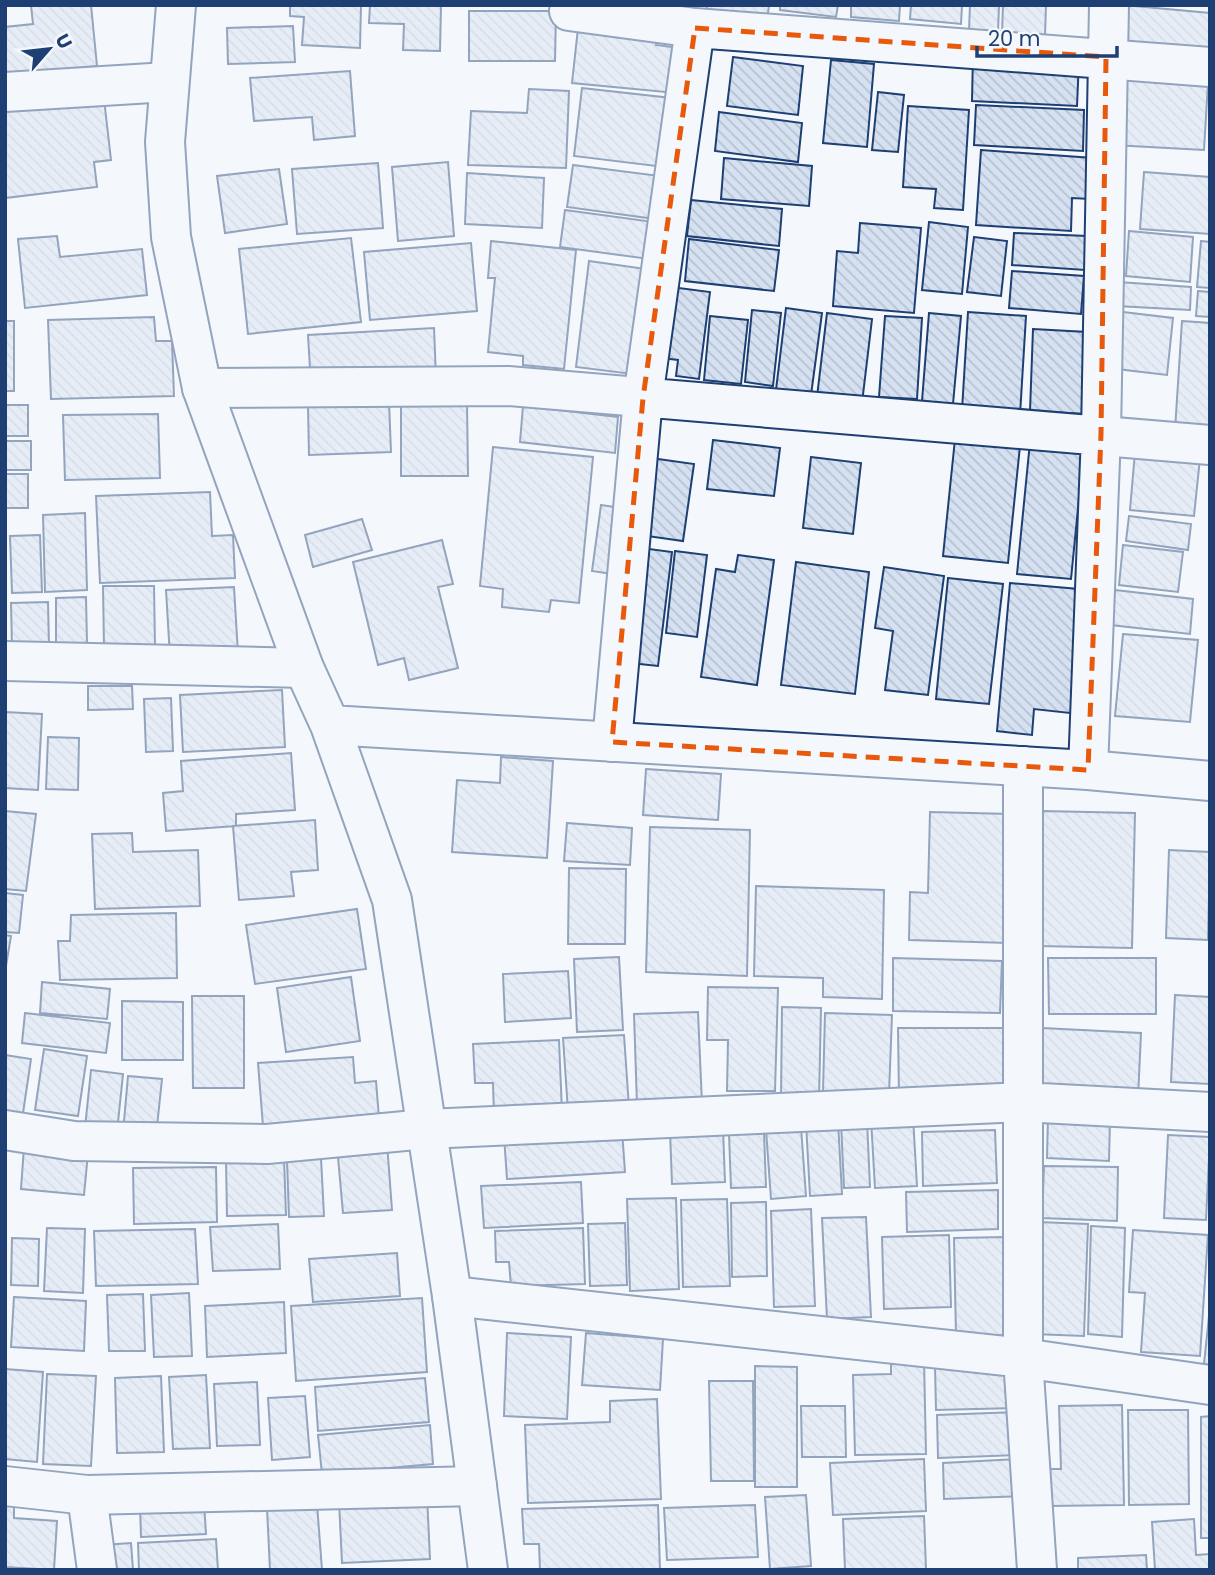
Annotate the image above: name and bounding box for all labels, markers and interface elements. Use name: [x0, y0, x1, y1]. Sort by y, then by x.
north arrow: [14, 14, 84, 84]
scale bar: [977, 14, 1117, 58]
text: 20 m: [988, 24, 1041, 53]
text: U: [49, 29, 79, 54]

